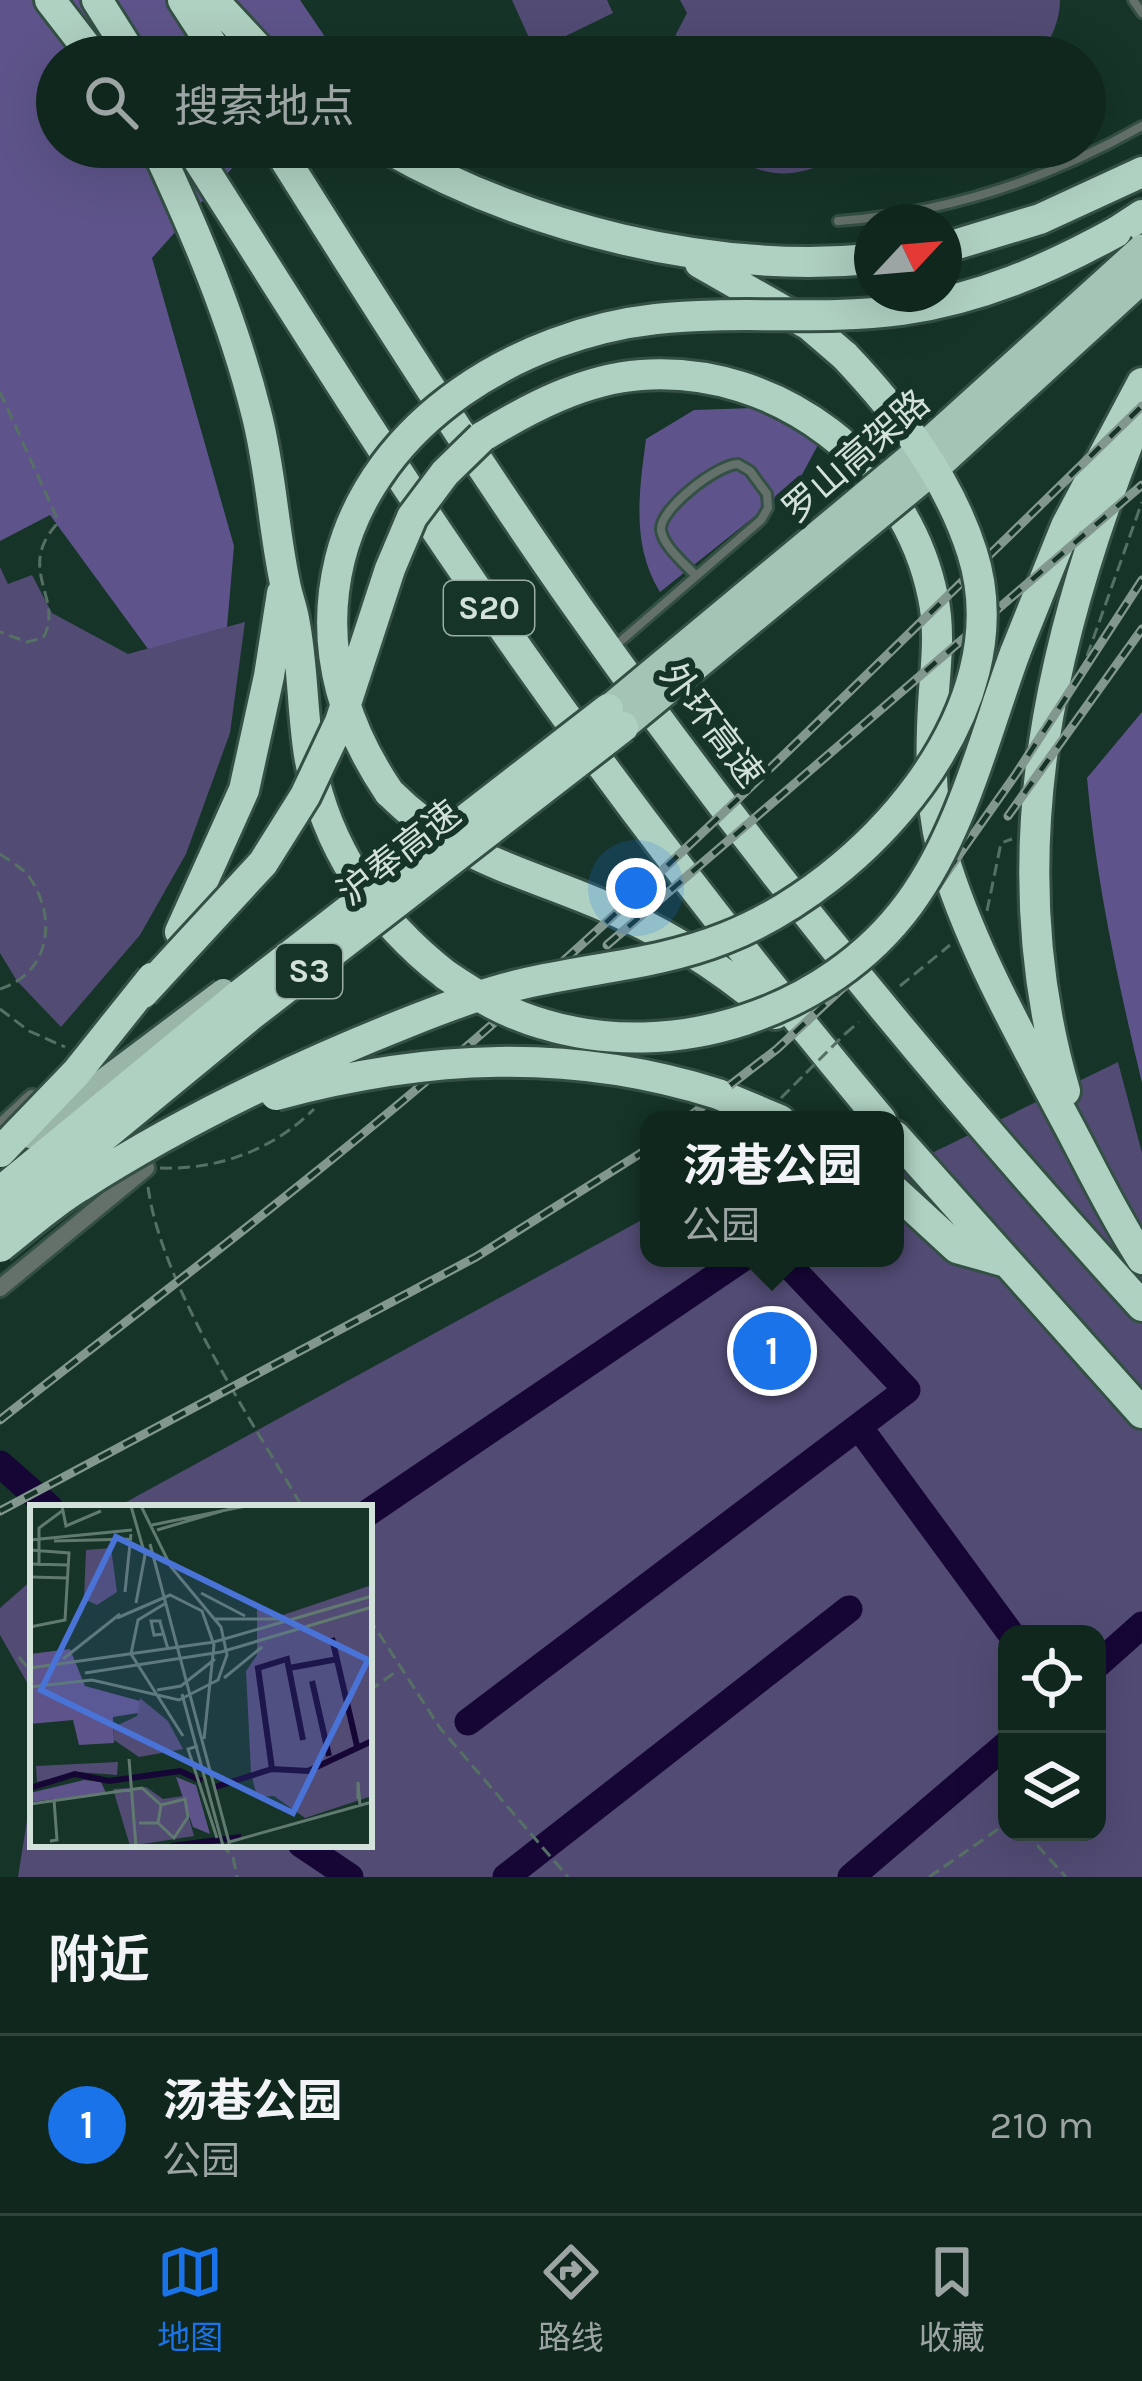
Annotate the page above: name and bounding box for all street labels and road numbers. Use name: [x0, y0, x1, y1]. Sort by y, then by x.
street label: 罗山高架路: [774, 381, 938, 531]
road number: S20: [444, 581, 534, 635]
street label: 外环高速: [652, 655, 772, 795]
street label: 沪奉高速: [329, 792, 469, 914]
road number: S3: [276, 944, 342, 998]

